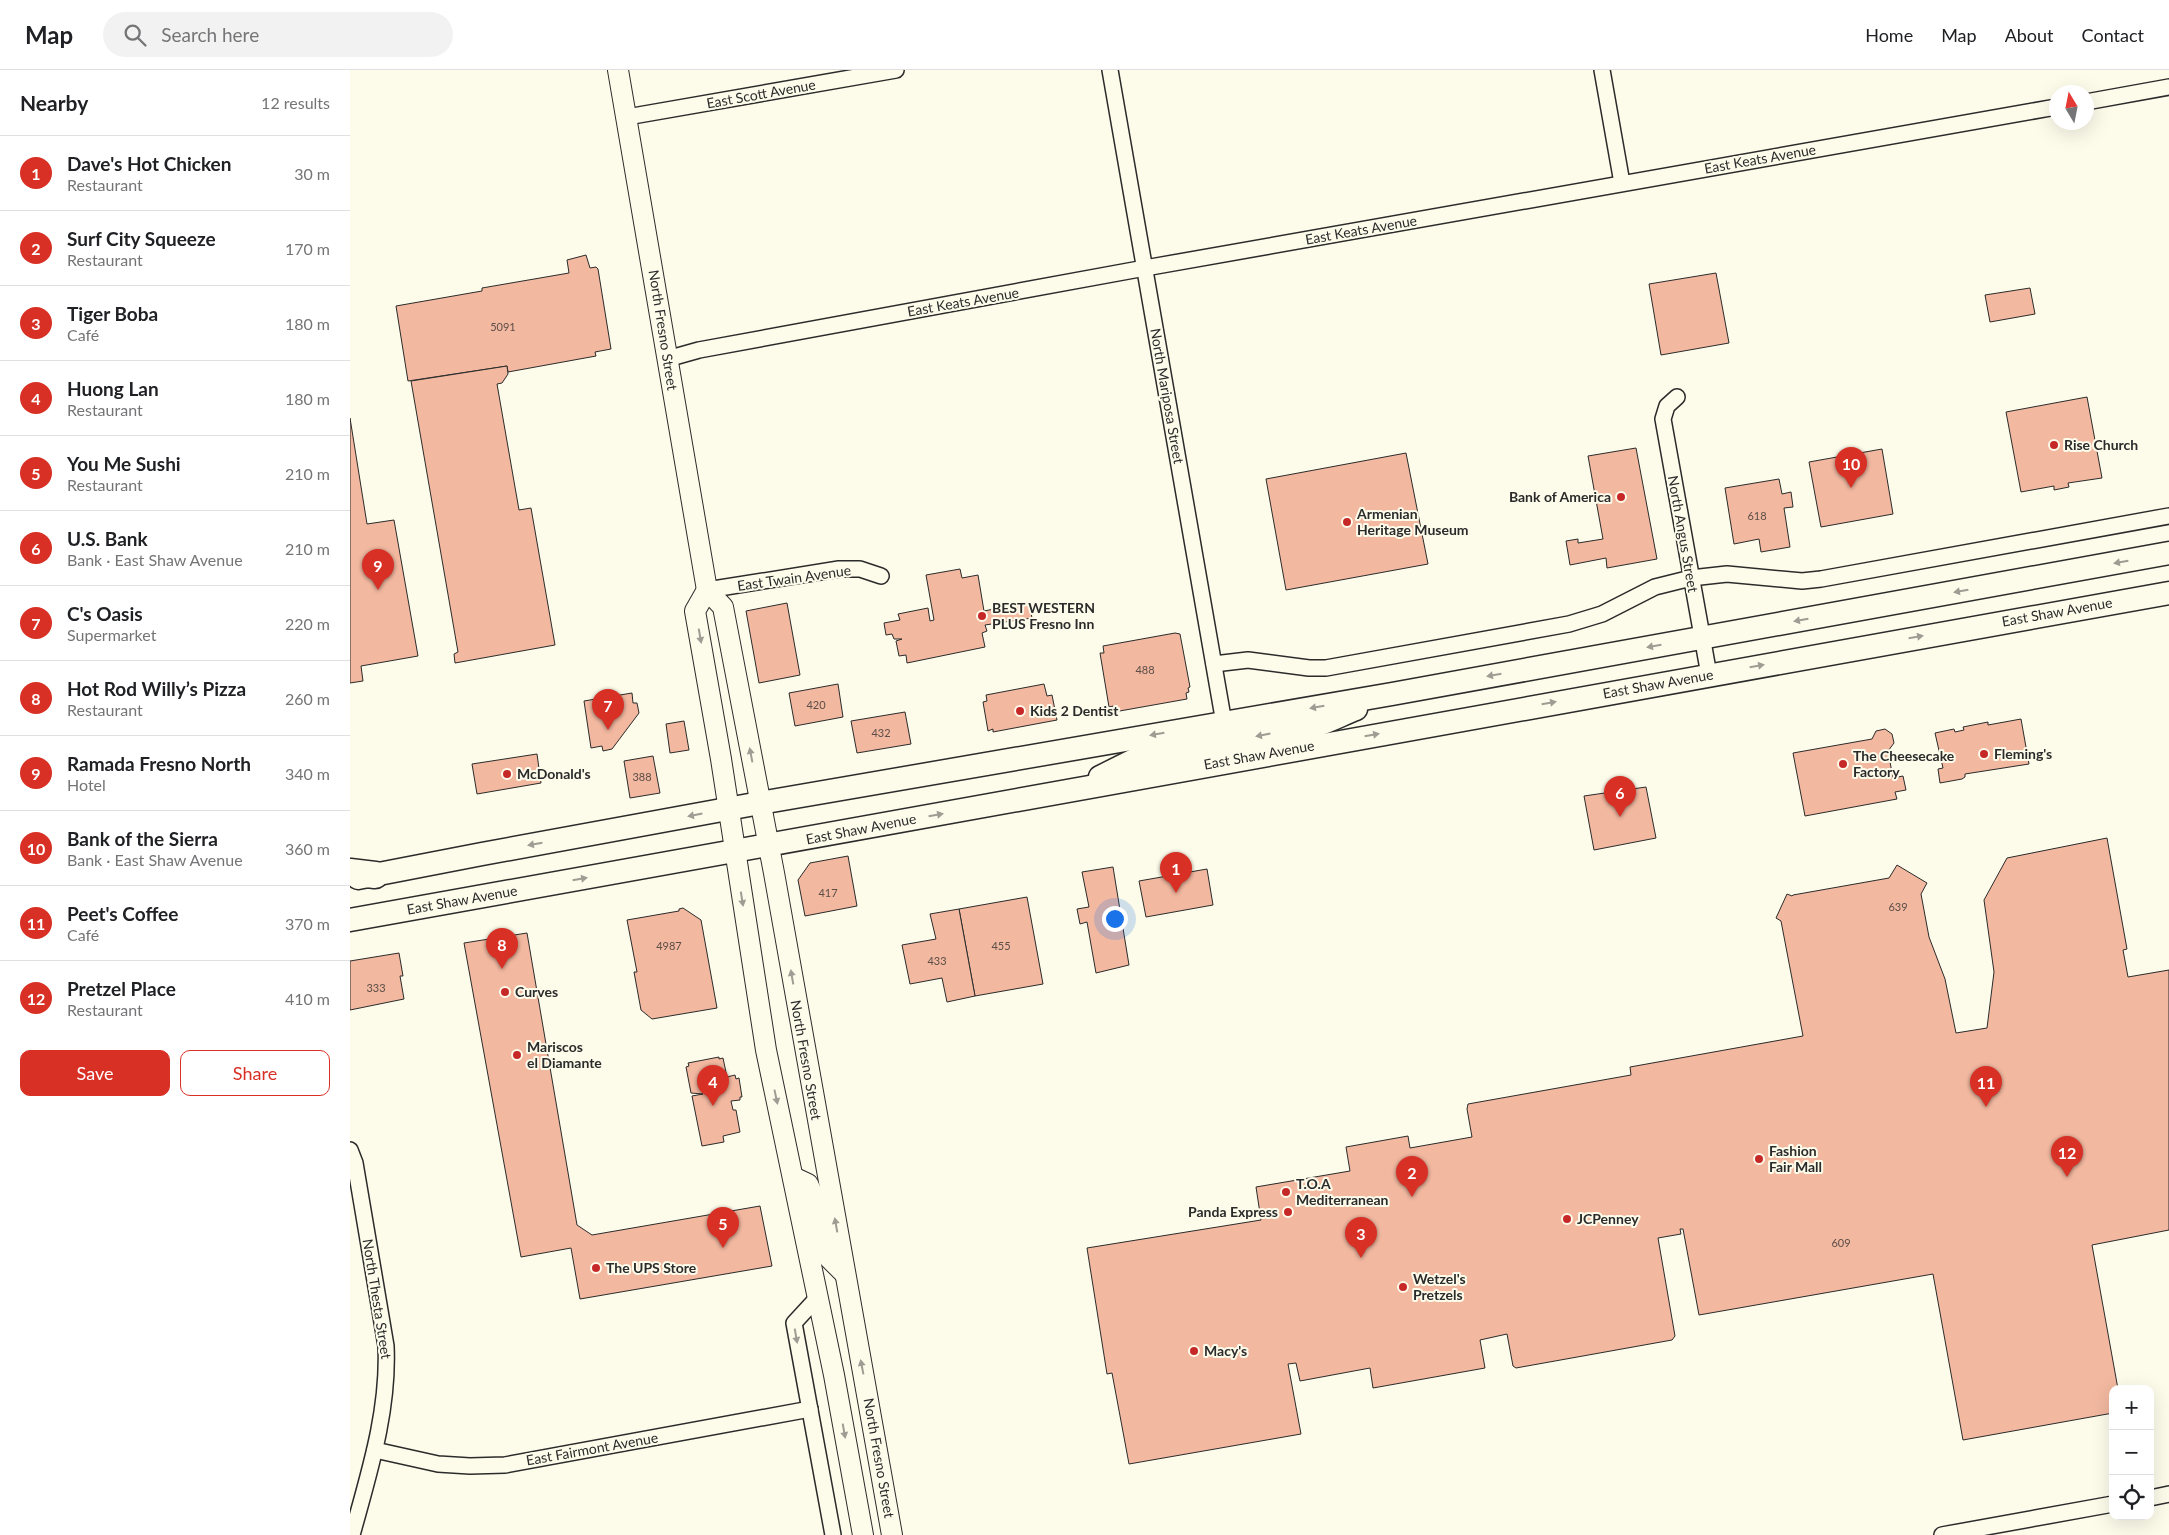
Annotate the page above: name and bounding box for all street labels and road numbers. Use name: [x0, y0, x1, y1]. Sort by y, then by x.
street label: East Scott Avenue: [705, 76, 817, 111]
street label: East Keats Avenue: [1703, 140, 1817, 177]
street label: East Keats Avenue: [1304, 211, 1418, 248]
street label: North Fresno Street: [646, 268, 681, 391]
street label: East Keats Avenue: [906, 283, 1020, 320]
street label: North Mariposa Street: [1147, 327, 1188, 465]
street label: North Angus Street: [1665, 474, 1702, 594]
street label: East Twain Avenue: [736, 561, 852, 594]
street label: East Shaw Avenue: [2000, 593, 2114, 630]
street label: East Shaw Avenue: [1601, 665, 1715, 702]
street label: East Shaw Avenue: [1202, 736, 1316, 773]
street label: East Shaw Avenue: [804, 809, 917, 848]
street label: East Shaw Avenue: [405, 881, 519, 918]
street label: North Fresno Street: [788, 999, 825, 1121]
street label: North Thesta Street: [360, 1238, 395, 1360]
street label: North Fresno Street: [861, 1397, 898, 1519]
street label: East Fairmont Avenue: [525, 1429, 659, 1468]

